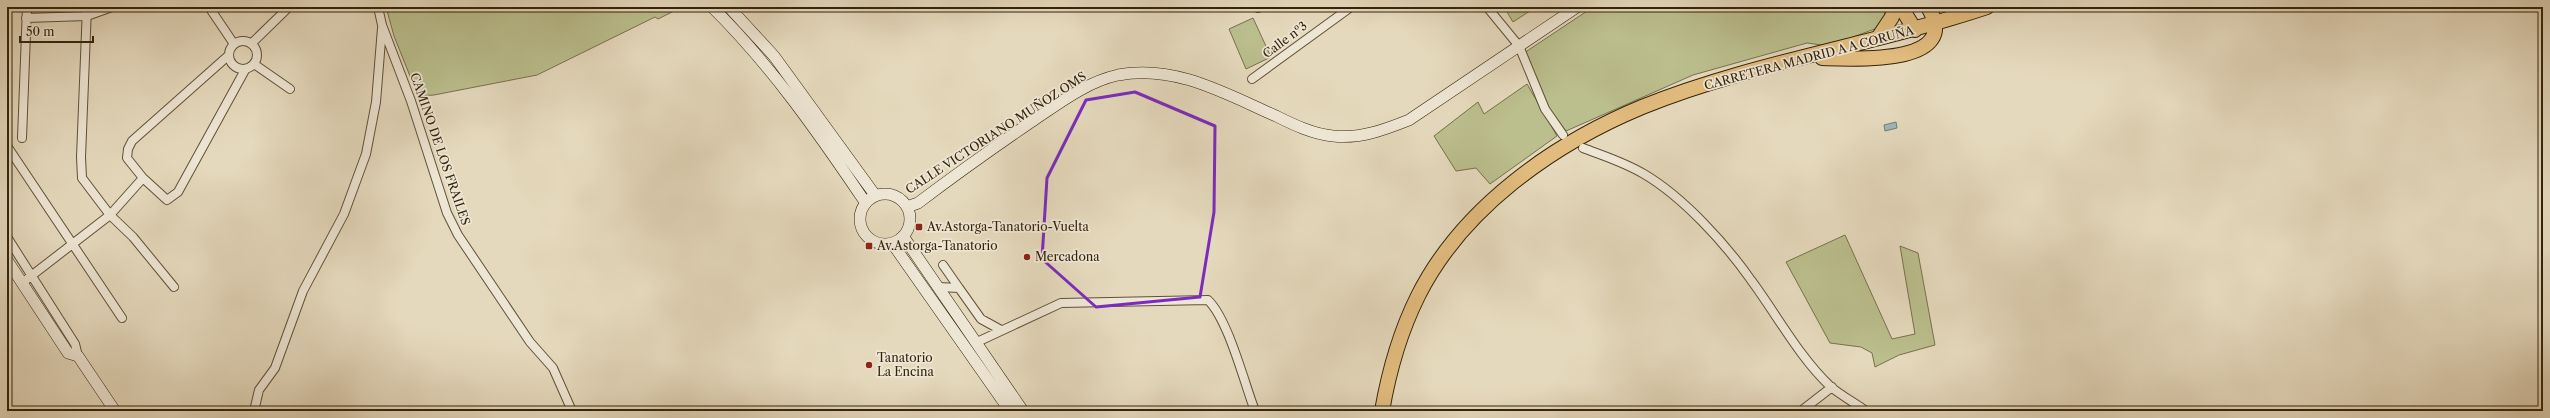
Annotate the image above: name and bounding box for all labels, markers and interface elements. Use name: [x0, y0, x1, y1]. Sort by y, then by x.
scale bar: [20, 18, 93, 44]
street label: Calle nº3: [1259, 18, 1310, 61]
street label: CARRETERA MADRID A A CORUÑA: [1702, 21, 1916, 93]
text: 50 m: [26, 24, 55, 39]
street label: CALLE VICTORIANO MUÑOZ OMS: [902, 68, 1089, 197]
street label: CAMINO DE LOS FRAILES: [407, 71, 474, 227]
place label: Av.Astorga-Tanatorio-Vuelta: [926, 219, 1089, 234]
marker: Av.Astorga-Tanatorio-Vuelta: [914, 222, 924, 232]
place label: Av.Astorga-Tanatorio: [876, 238, 998, 253]
marker: Av.Astorga-Tanatorio: [864, 241, 874, 251]
place label: Mercadona: [1035, 249, 1100, 264]
marker: Mercadona: [1022, 252, 1032, 262]
place label: Tanatorio La Encina: [877, 350, 934, 379]
marker: Tanatorio La Encina: [864, 360, 874, 370]

